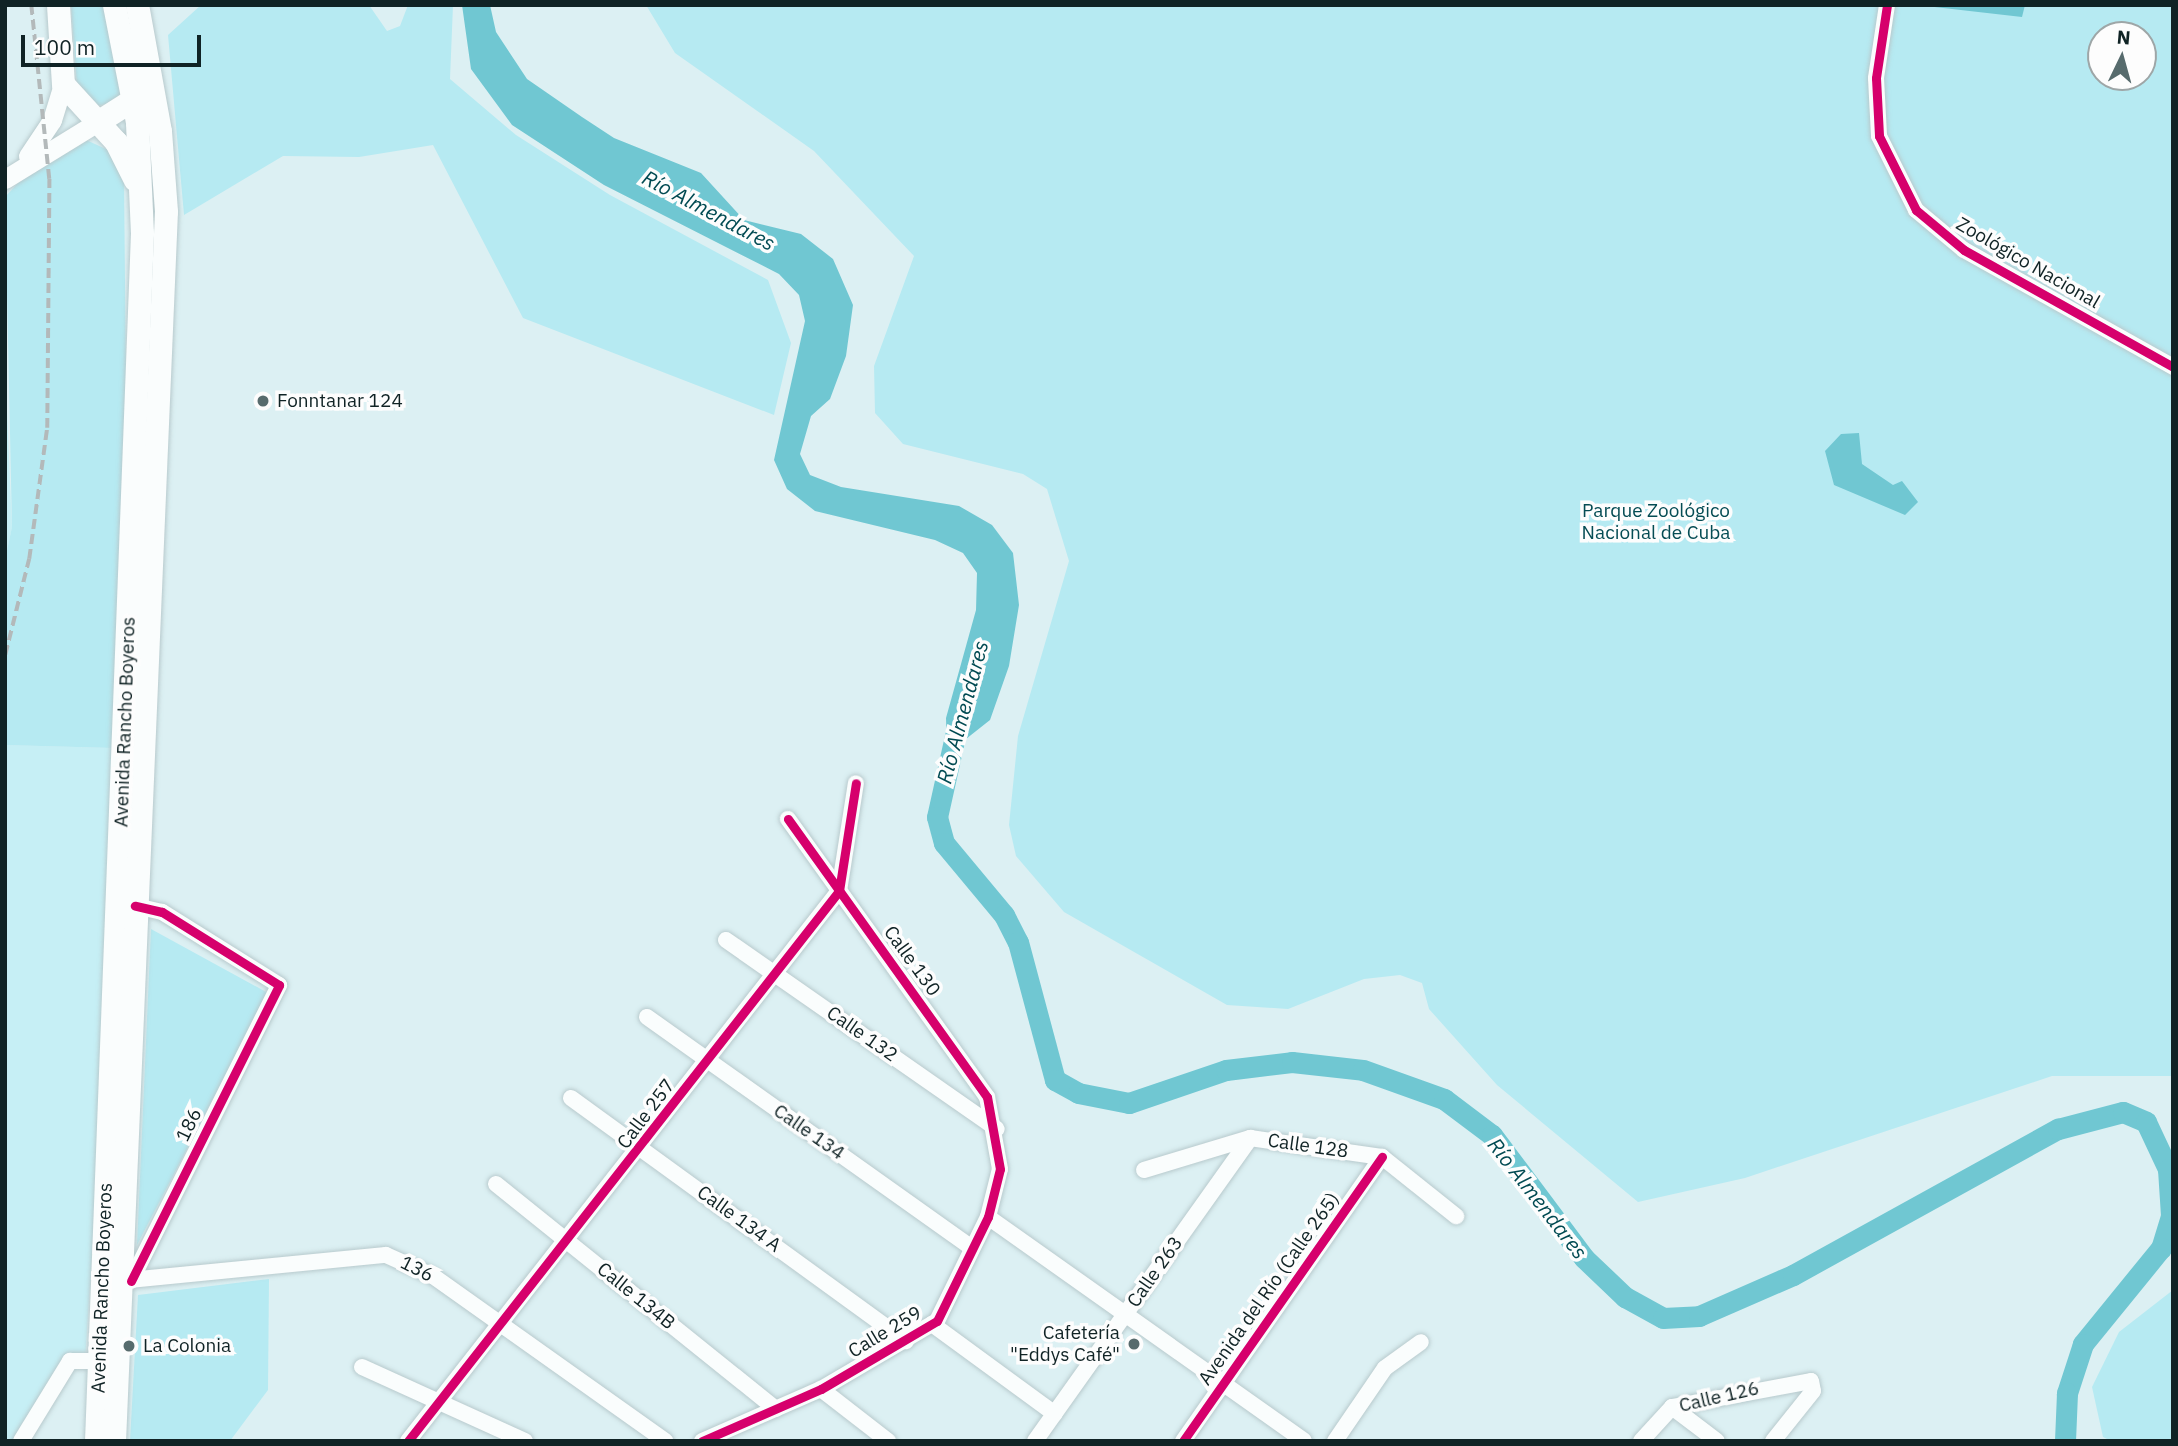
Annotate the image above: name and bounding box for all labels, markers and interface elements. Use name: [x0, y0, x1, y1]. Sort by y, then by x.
scale bar: [24, 21, 205, 65]
north arrow: [2087, 21, 2157, 91]
text: N: [2116, 25, 2132, 50]
text: 100 m: [34, 33, 95, 61]
water label: Río Almendares: [638, 164, 780, 256]
street label: Zoológico Nacional: [1952, 213, 2104, 313]
place label: Fonntanar 124: [277, 390, 403, 412]
marker: Fonntanar 124: [255, 393, 271, 409]
park label: Parque Zoológico Nacional de Cuba: [1582, 500, 1730, 544]
street label: Avenida Rancho Boyeros: [110, 616, 140, 828]
water label: Río Almendares: [931, 638, 993, 786]
street label: Calle 130: [879, 921, 945, 1001]
street label: Calle 132: [822, 1001, 902, 1067]
street label: Calle 257: [612, 1075, 680, 1153]
street label: Calle 134: [769, 1099, 849, 1165]
street label: 186: [171, 1105, 207, 1145]
street label: Calle 128: [1266, 1129, 1350, 1163]
water label: Río Almendares: [1483, 1132, 1593, 1264]
street label: Calle 134 A: [693, 1181, 785, 1257]
street label: Avenida Rancho Boyeros: [87, 1182, 117, 1394]
street label: Avenida del Río (Calle 265): [1194, 1188, 1344, 1390]
street label: Calle 263: [1122, 1232, 1188, 1312]
street label: 136: [397, 1251, 437, 1287]
street label: Calle 134B: [592, 1258, 680, 1334]
street label: Calle 259: [844, 1301, 926, 1363]
place label: Cafetería "Eddys Café": [1010, 1322, 1120, 1366]
place label: La Colonia: [143, 1335, 231, 1357]
marker: Cafetería "Eddys Café": [1126, 1336, 1142, 1352]
marker: La Colonia: [121, 1338, 137, 1354]
street label: Calle 126: [1677, 1377, 1761, 1417]

